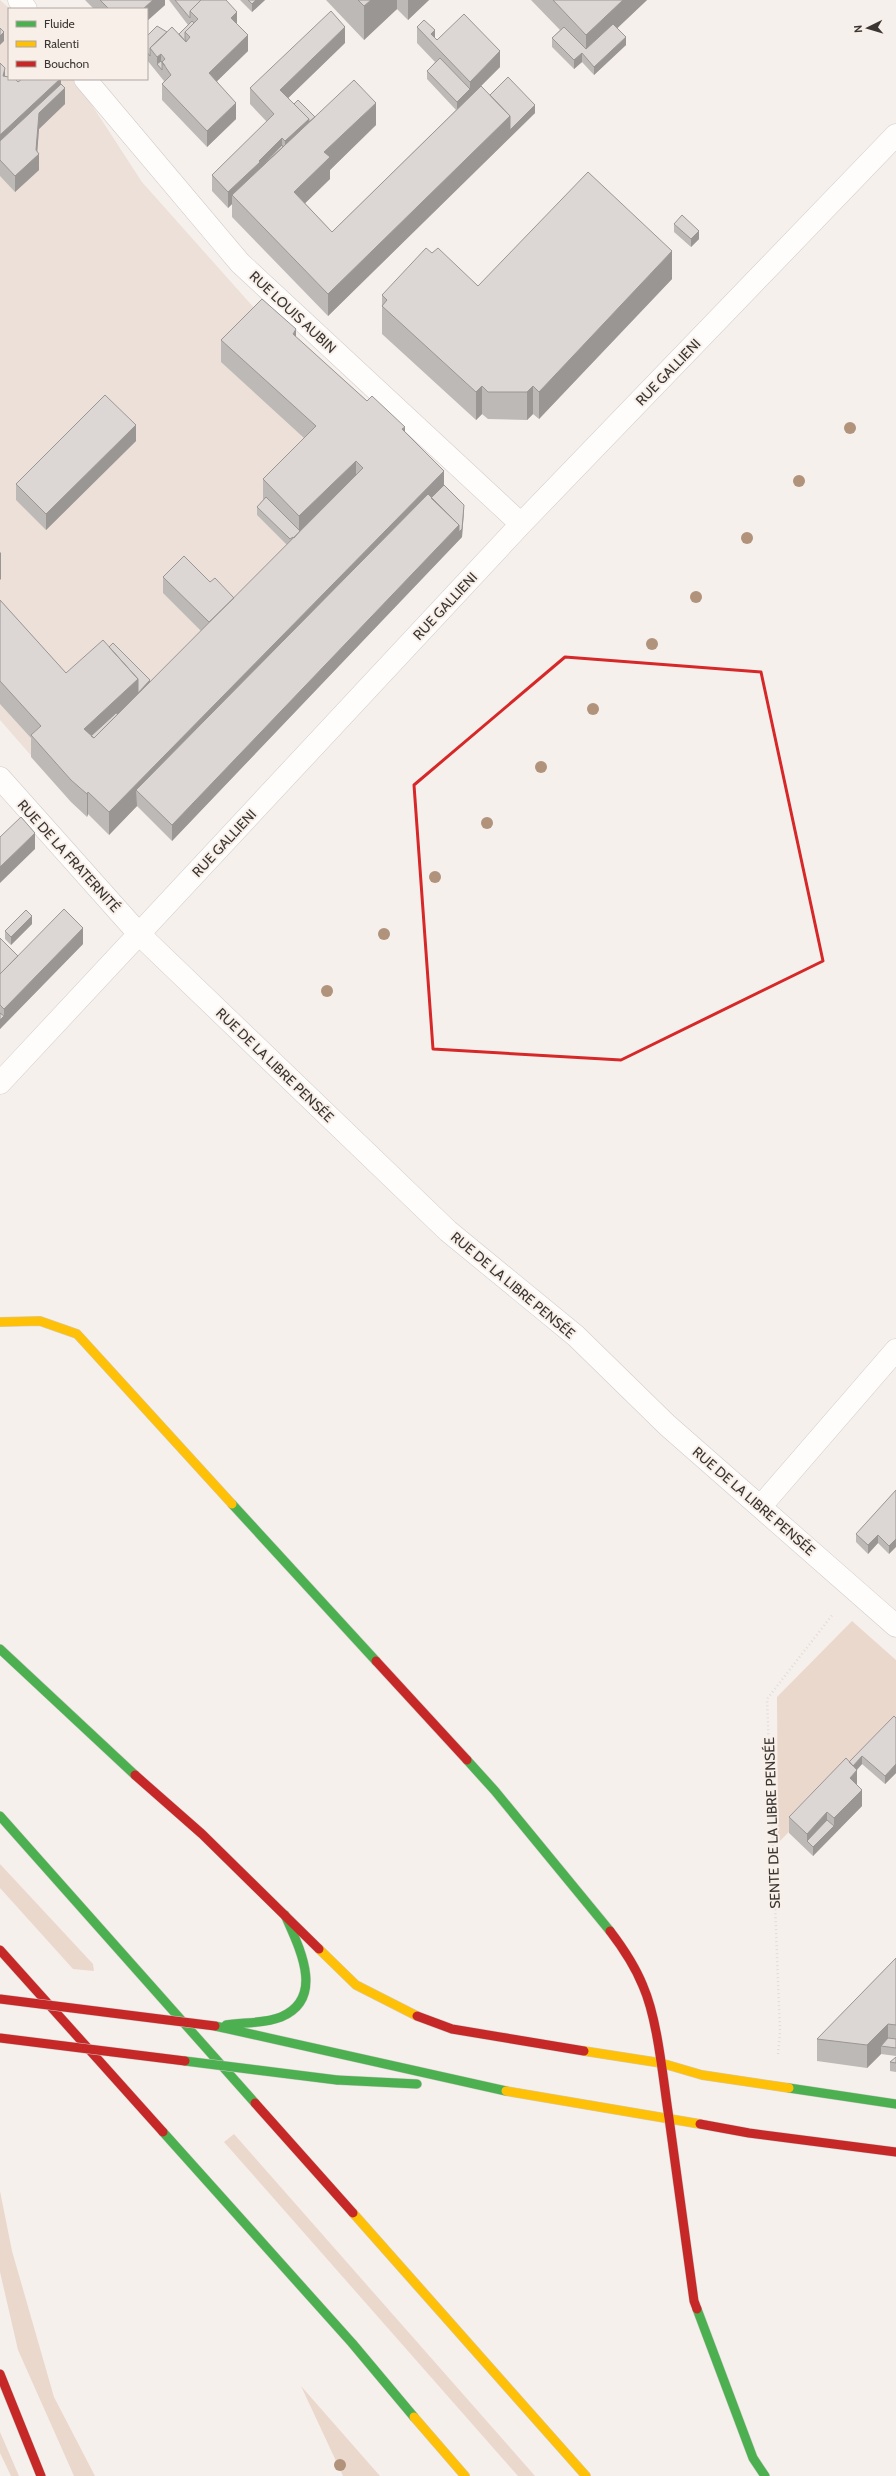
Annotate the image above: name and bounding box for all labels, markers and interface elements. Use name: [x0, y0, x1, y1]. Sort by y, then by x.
legend: [8, 8, 148, 80]
north arrow: [848, 8, 888, 48]
text: Fluide: [44, 16, 75, 31]
text: N: [851, 24, 865, 33]
text: Ralenti: [44, 36, 79, 51]
text: Bouchon: [44, 56, 90, 71]
street label: RUE LOUIS AUBIN: [246, 267, 340, 357]
street label: RUE GALLIENI: [632, 335, 704, 409]
street label: RUE GALLIENI: [409, 568, 481, 644]
street label: RUE DE LA FRATERNITÉ: [14, 796, 124, 916]
street label: RUE GALLIENI: [188, 805, 260, 881]
street label: RUE DE LA LIBRE PENSÉE: [212, 1004, 338, 1126]
street label: RUE DE LA LIBRE PENSÉE: [447, 1228, 579, 1342]
street label: RUE DE LA LIBRE PENSÉE: [689, 1443, 819, 1559]
street label: SENTE DE LA LIBRE PENSÉE: [760, 1737, 784, 1909]

